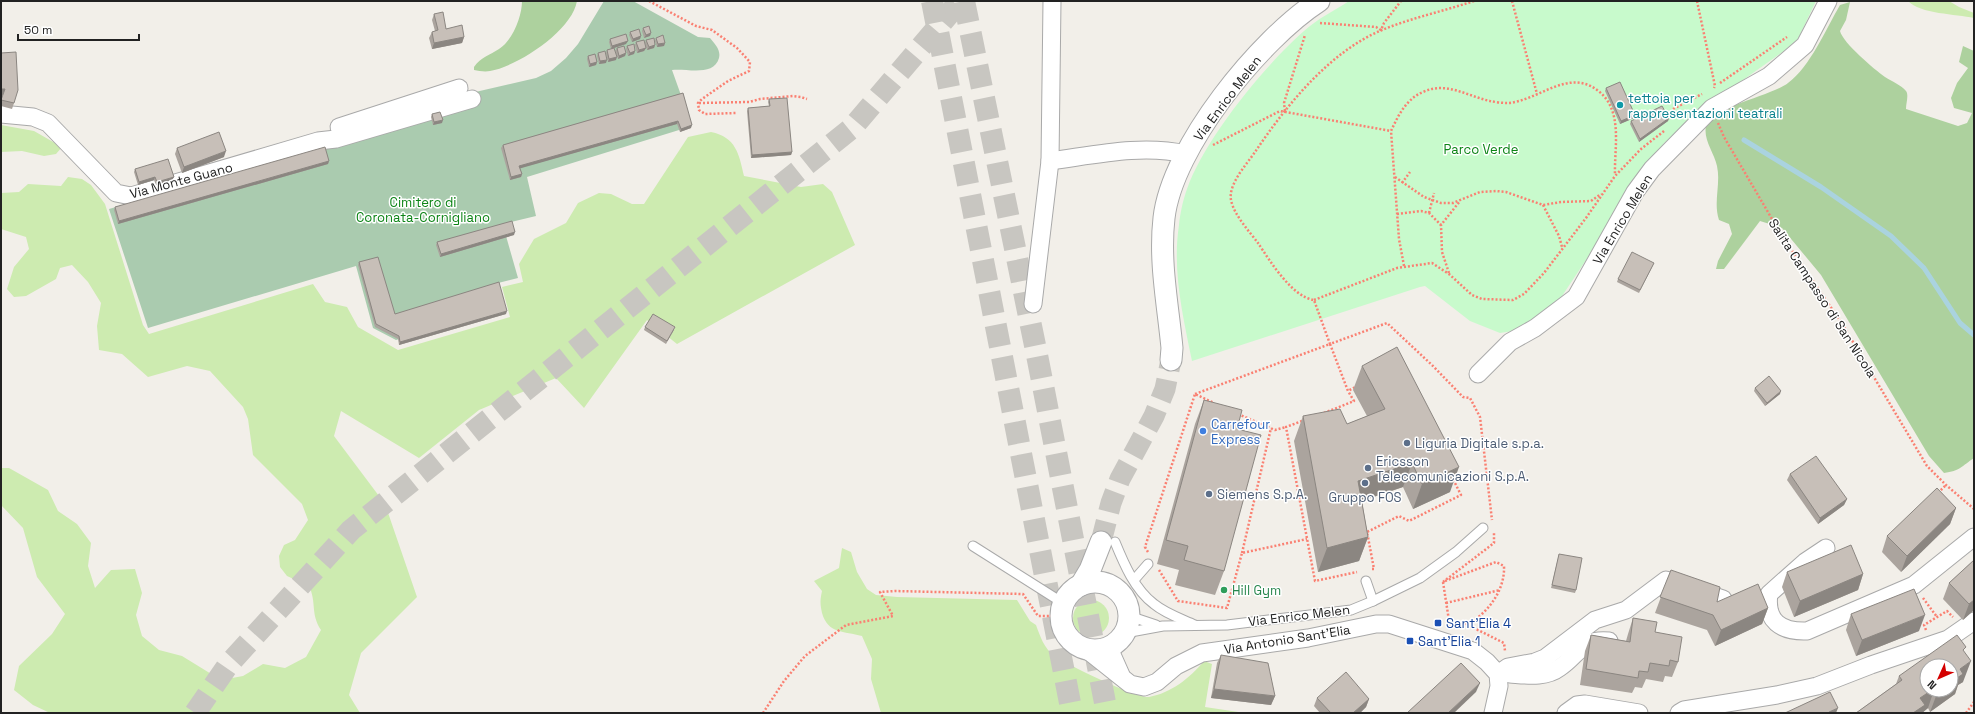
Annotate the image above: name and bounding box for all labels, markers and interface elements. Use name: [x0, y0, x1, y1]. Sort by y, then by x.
scale bar: [18, 16, 139, 42]
text: 50 m: [24, 22, 52, 38]
street label: Via Enrico Melen: [1190, 52, 1265, 144]
place label: tettoia per rappresentazioni teatrali: [1628, 90, 1783, 122]
marker: tettoia per rappresentazioni teatrali: [1615, 100, 1625, 110]
park label: Parco Verde: [1444, 141, 1518, 158]
street label: Via Monte Guano: [128, 159, 234, 202]
street label: Via Enrico Melen: [1589, 171, 1656, 268]
park label: Cimitero di Coronata-Cornigliano: [356, 194, 490, 226]
street label: Salita Campasso di San Nicola: [1765, 215, 1881, 381]
place label: Carrefour Express: [1211, 416, 1270, 448]
marker: Carrefour Express: [1198, 426, 1208, 436]
place label: Liguria Digitale s.p.a.: [1415, 435, 1544, 452]
marker: Liguria Digitale s.p.a.: [1402, 438, 1412, 448]
place label: Ericsson Telecomunicazioni S.p.A.: [1376, 453, 1529, 485]
marker: Ericsson Telecomunicazioni S.p.A.: [1363, 463, 1373, 473]
marker: Gruppo FOS: [1360, 478, 1370, 488]
place label: Siemens S.p.A.: [1217, 486, 1307, 503]
marker: Siemens S.p.A.: [1204, 489, 1214, 499]
place label: Gruppo FOS: [1328, 489, 1402, 506]
place label: Hill Gym: [1232, 582, 1281, 599]
marker: Hill Gym: [1219, 585, 1229, 595]
street label: Via Enrico Melen: [1247, 601, 1351, 630]
place label: Sant'Elia 4: [1446, 615, 1511, 632]
marker: Sant'Elia 4: [1433, 618, 1443, 628]
street label: Via Antonio Sant'Elia: [1223, 621, 1352, 658]
place label: Sant'Elia 1: [1418, 633, 1480, 650]
marker: Sant'Elia 1: [1405, 636, 1415, 646]
north arrow: [1919, 658, 1959, 698]
text: N: [1924, 678, 1939, 693]

